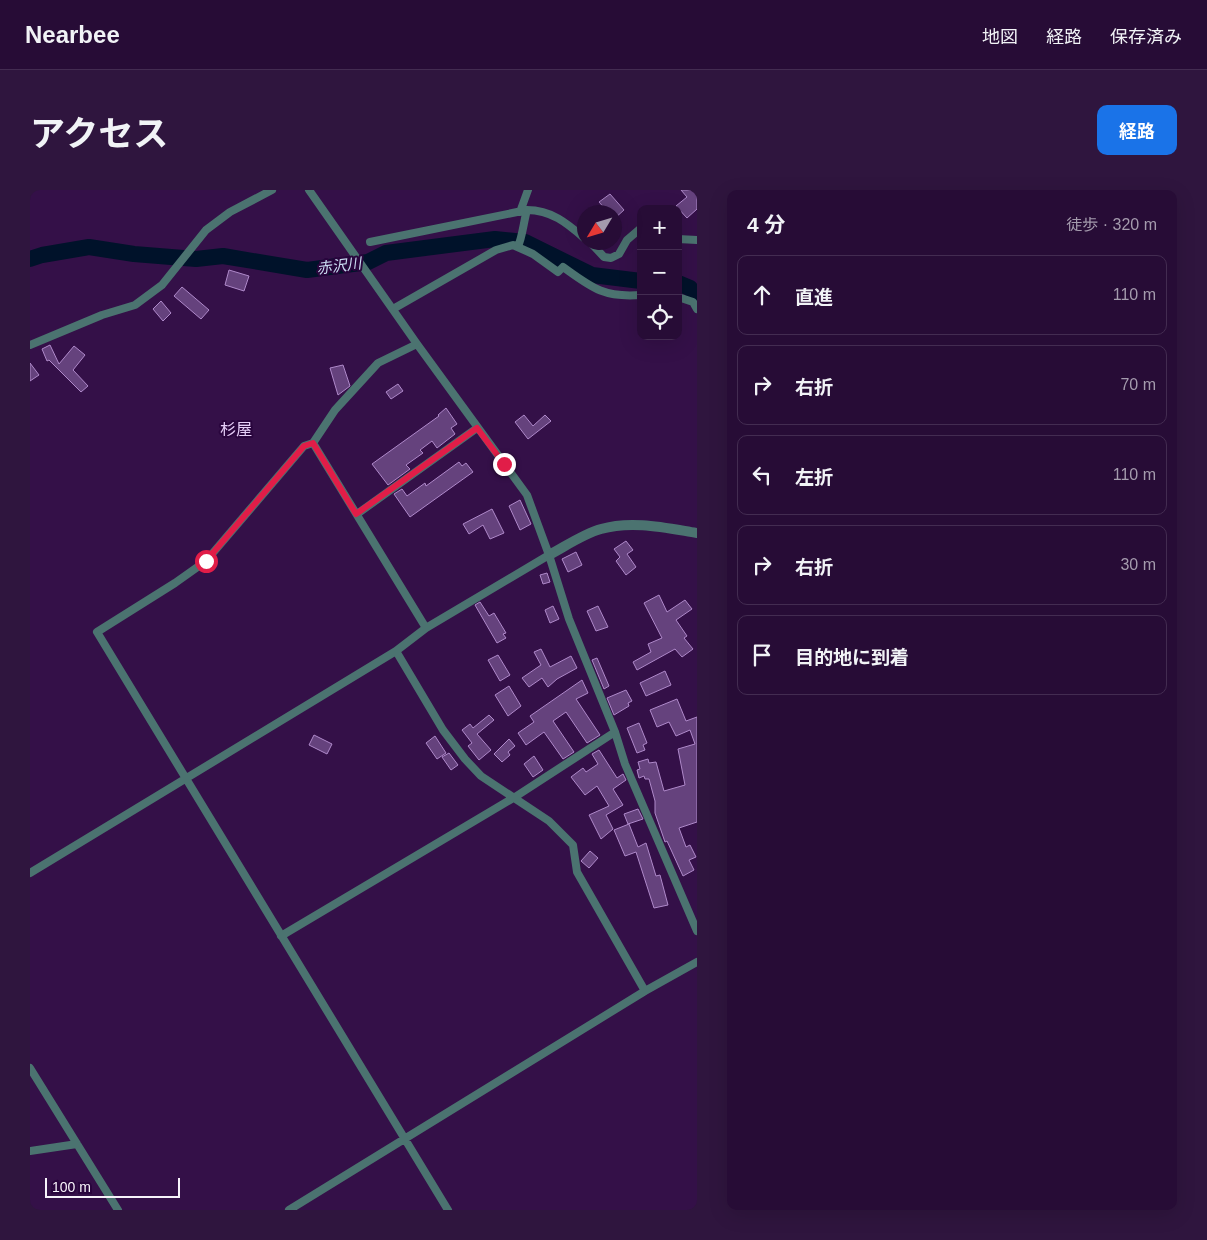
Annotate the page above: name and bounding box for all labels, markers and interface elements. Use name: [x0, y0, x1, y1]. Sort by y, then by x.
text: Nearbee: [25, 21, 120, 48]
text: 地図: [982, 27, 1018, 47]
text: 経路: [1046, 27, 1082, 47]
text: 保存済み: [1110, 27, 1182, 47]
button: 経路: [1097, 105, 1177, 155]
text: アクセス: [30, 114, 168, 153]
north arrow: [577, 205, 622, 250]
map controls: [637, 205, 682, 340]
button: +: [637, 205, 682, 250]
text: 4 分: [747, 213, 786, 236]
text: 徒歩 · 320 m: [1066, 216, 1157, 233]
button: −: [637, 250, 682, 295]
water label: 赤沢川: [316, 254, 364, 277]
icon: ahead: [748, 281, 776, 309]
text: 110 m: [1113, 286, 1156, 303]
text: 直進: [795, 287, 833, 308]
button: locate: [637, 295, 682, 340]
icon: right: [748, 371, 776, 399]
text: 70 m: [1120, 376, 1156, 393]
text: 右折: [795, 377, 833, 398]
district label: 杉屋: [220, 421, 252, 438]
route end: [493, 453, 516, 476]
icon: left: [748, 461, 776, 489]
text: 110 m: [1113, 466, 1156, 483]
text: 左折: [795, 467, 833, 488]
route start: [195, 550, 218, 573]
icon: right: [748, 551, 776, 579]
text: 30 m: [1120, 556, 1156, 573]
text: 右折: [795, 557, 833, 578]
icon: arrive: [748, 641, 776, 669]
text: 目的地に到着: [795, 647, 909, 668]
scale bar: [45, 1175, 180, 1198]
text: 100 m: [52, 1179, 91, 1195]

